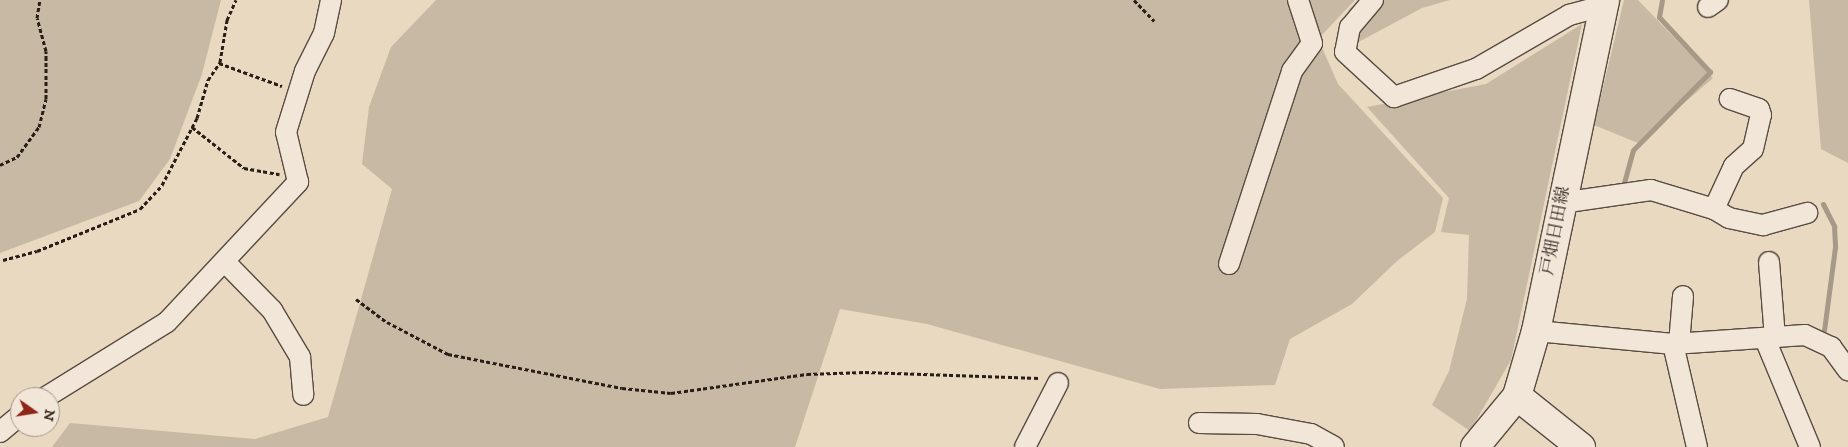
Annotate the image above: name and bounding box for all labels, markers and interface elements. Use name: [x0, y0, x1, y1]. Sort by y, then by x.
street label: 戸畑日田線: [1537, 185, 1575, 277]
north arrow: [10, 387, 60, 437]
text: N: [39, 408, 59, 423]

